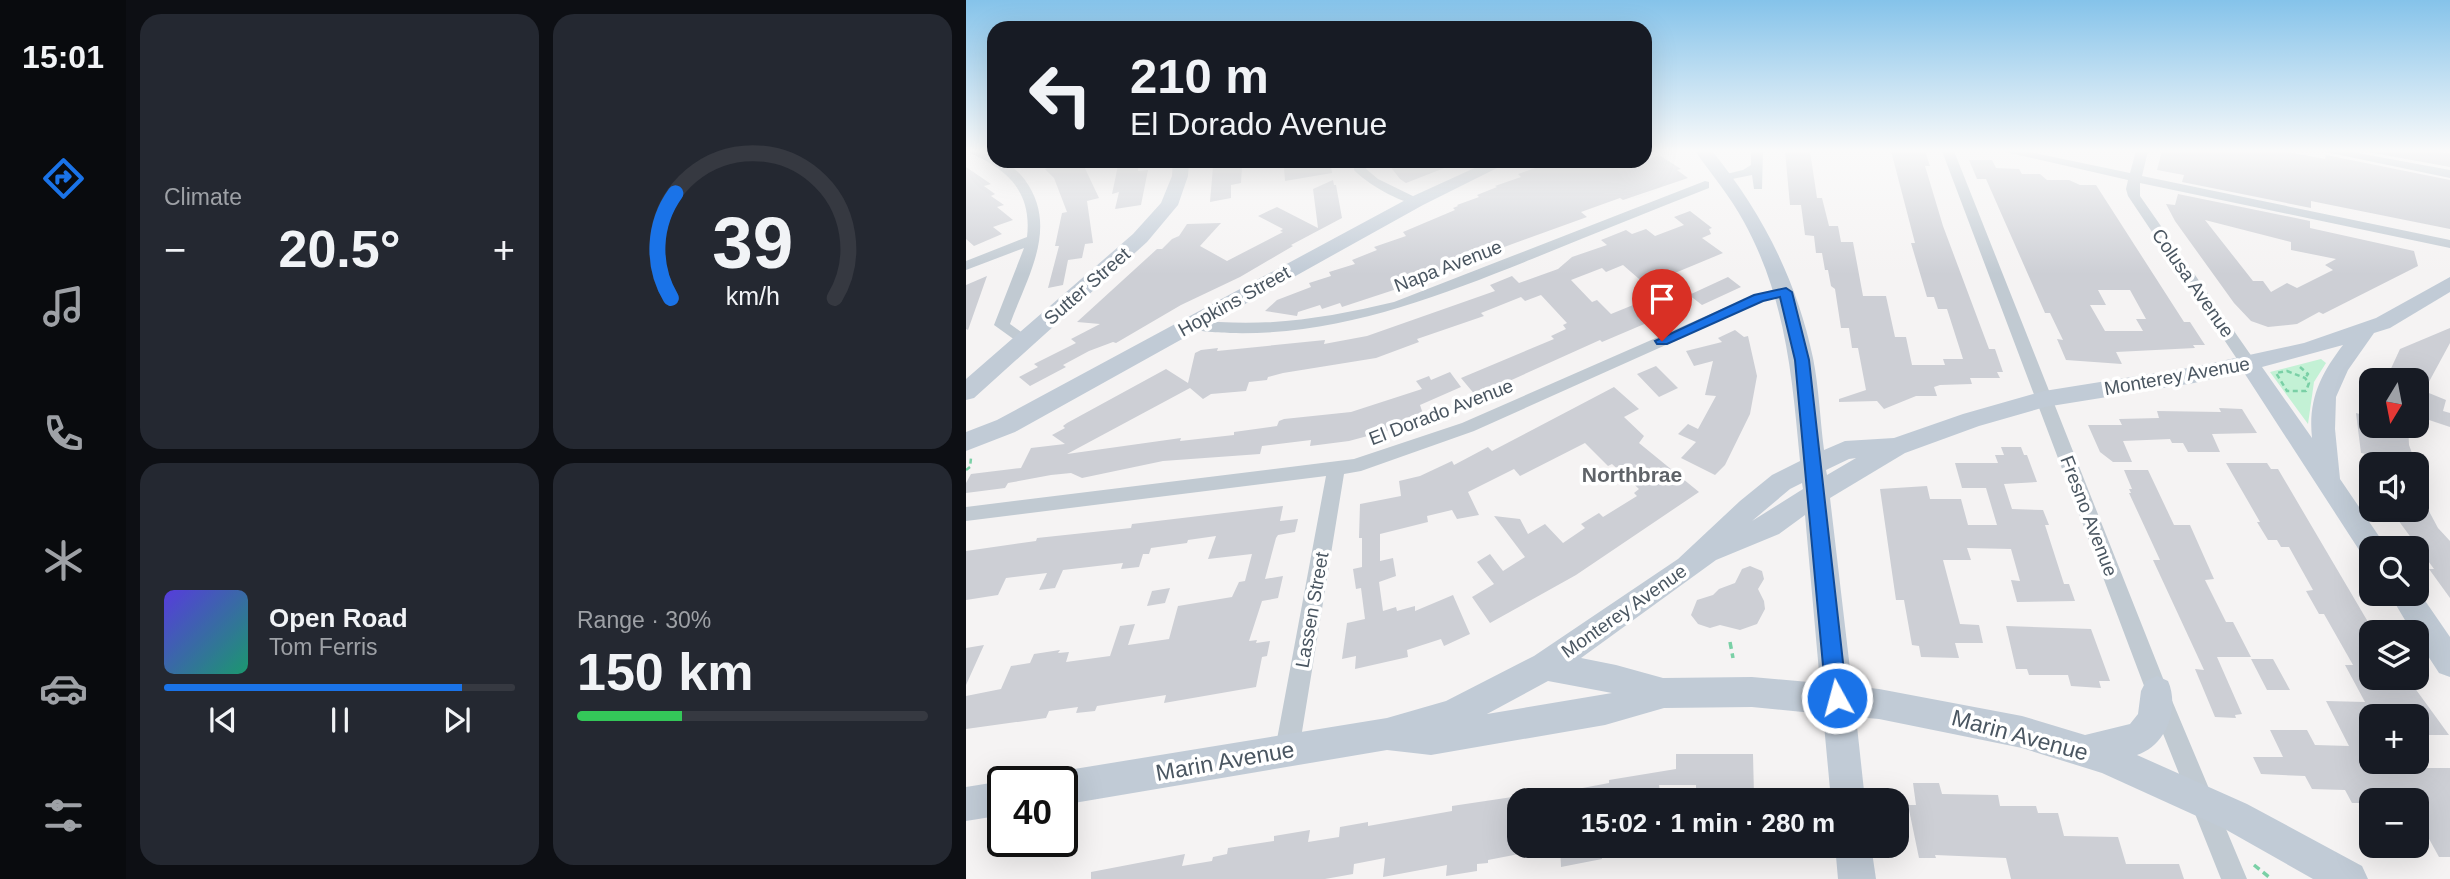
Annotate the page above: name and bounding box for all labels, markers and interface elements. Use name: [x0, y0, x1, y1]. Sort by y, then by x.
text: 15:01: [22, 39, 104, 75]
icon: left: [1015, 49, 1106, 140]
text: 210 m: [1130, 49, 1269, 103]
text: El Dorado Avenue: [1130, 106, 1387, 142]
icon: directions: [39, 154, 88, 203]
text: Climate: [164, 184, 242, 210]
text: 39: [712, 202, 793, 283]
text: 20.5°: [278, 220, 401, 278]
street label: Colusa Avenue: [2148, 225, 2238, 341]
text: −: [164, 229, 186, 271]
text: +: [493, 229, 515, 271]
street label: Napa Avenue: [1391, 236, 1505, 296]
street label: Sutter Street: [1040, 243, 1135, 329]
street label: Hopkins Street: [1174, 261, 1294, 340]
pin: [1632, 269, 1692, 341]
icon: arrive: [1643, 280, 1681, 318]
text: km/h: [725, 281, 780, 309]
icon: music: [39, 282, 88, 331]
street label: Monterey Avenue: [2103, 353, 2251, 399]
north arrow: [2359, 368, 2429, 438]
map controls: [2359, 368, 2429, 858]
street label: El Dorado Avenue: [1366, 375, 1516, 449]
icon: phone: [39, 409, 88, 458]
button: sound: [2359, 452, 2429, 522]
street label: Fresno Avenue: [2056, 453, 2122, 579]
district label: Northbrae: [1582, 463, 1682, 486]
icon: climate: [39, 536, 88, 585]
button: search: [2359, 536, 2429, 606]
street label: Lassen Street: [1291, 550, 1333, 670]
street label: Monterey Avenue: [1558, 560, 1690, 662]
text: Open Road: [269, 603, 408, 633]
text: Range · 30%: [577, 607, 711, 633]
button: layers: [2359, 620, 2429, 690]
text: Tom Ferris: [269, 634, 378, 660]
text: 150 km: [577, 643, 753, 701]
position arrow: [1800, 661, 1874, 735]
icon: car: [39, 664, 88, 713]
icon: previous: [204, 701, 242, 739]
icon: pause: [321, 701, 359, 739]
icon: next: [438, 701, 476, 739]
street label: Marin Avenue: [1949, 704, 2091, 766]
button: +: [2359, 704, 2429, 774]
street label: Marin Avenue: [1154, 736, 1296, 786]
speed limit sign: 40: [987, 766, 1078, 857]
button: −: [2359, 788, 2429, 858]
icon: filters: [39, 791, 88, 840]
text: 15:02 · 1 min · 280 m: [1581, 808, 1835, 838]

